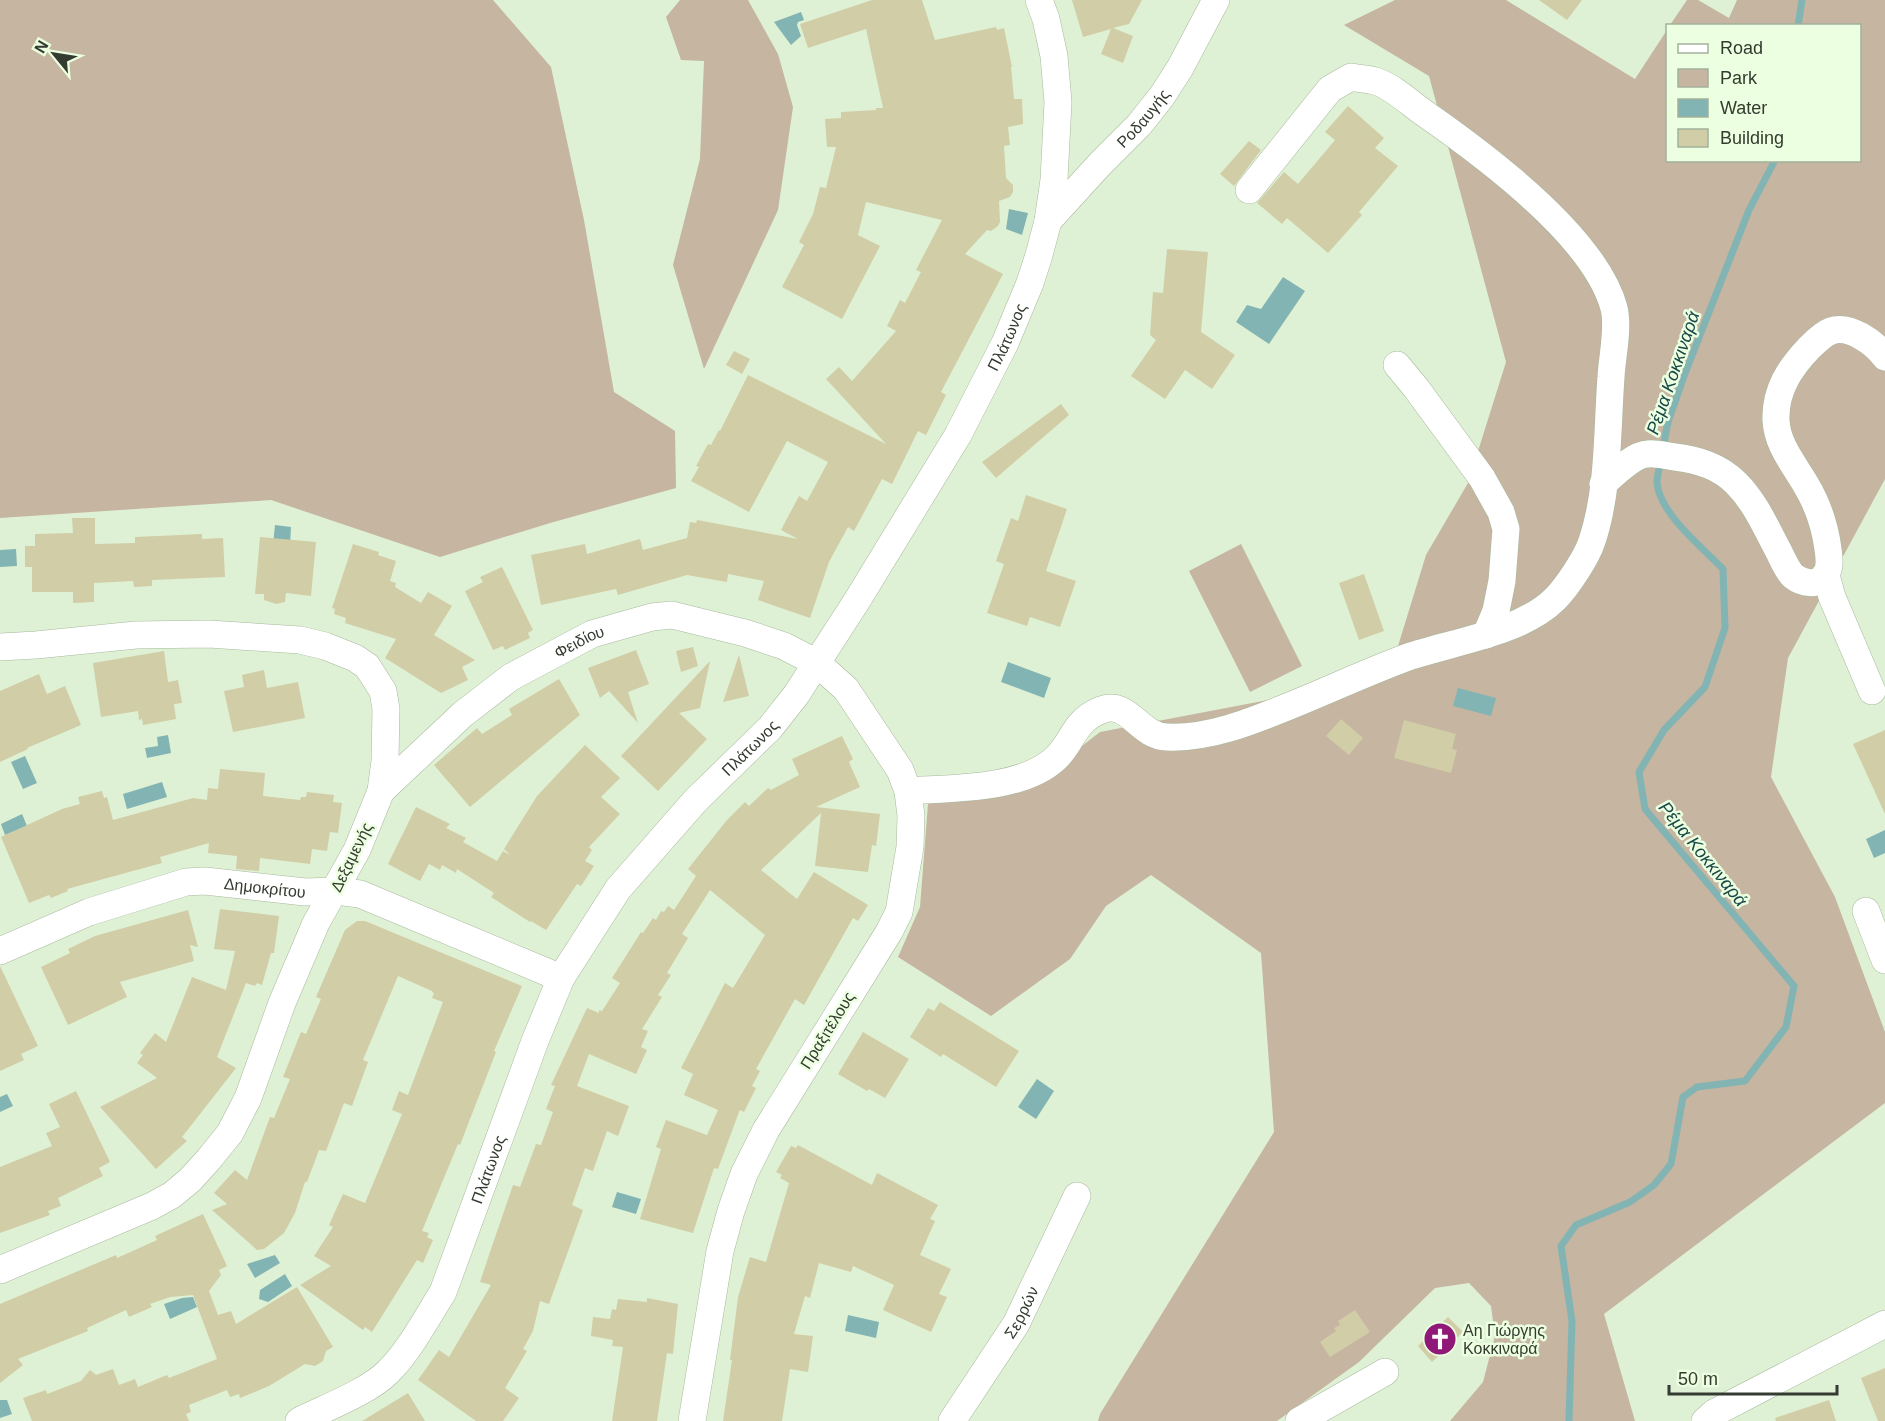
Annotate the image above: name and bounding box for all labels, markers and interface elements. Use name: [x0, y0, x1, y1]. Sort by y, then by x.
north arrow: [24, 24, 84, 84]
legend: [1666, 24, 1861, 162]
text: N: [31, 37, 52, 56]
text: Road: [1720, 38, 1763, 58]
text: Park: [1720, 68, 1758, 88]
street label: Ροδαυγής: [1114, 86, 1173, 151]
text: Water: [1720, 98, 1767, 118]
text: Building: [1720, 128, 1784, 148]
street label: Πλάτωνος: [984, 301, 1030, 373]
water label: Ρέμα Κοκκιναρά: [1643, 308, 1704, 437]
street label: Φειδίου: [552, 623, 606, 661]
street label: Πλάτωνος: [719, 717, 782, 779]
water label: Ρέμα Κοκκιναρά: [1655, 798, 1752, 911]
street label: Δεξαμενής: [327, 820, 377, 895]
street label: Δημοκρίτου: [223, 875, 307, 901]
street label: Πραξιτέλους: [797, 989, 859, 1072]
street label: Πλάτωνος: [468, 1133, 509, 1206]
street label: Σερρών: [1001, 1284, 1042, 1342]
church icon: Αη Γιώργης Κοκκιναρά: [1422, 1321, 1458, 1357]
place label: Αη Γιώργης Κοκκιναρά: [1463, 1322, 1545, 1357]
scale bar: [1669, 1358, 1837, 1396]
text: 50 m: [1678, 1369, 1718, 1389]

